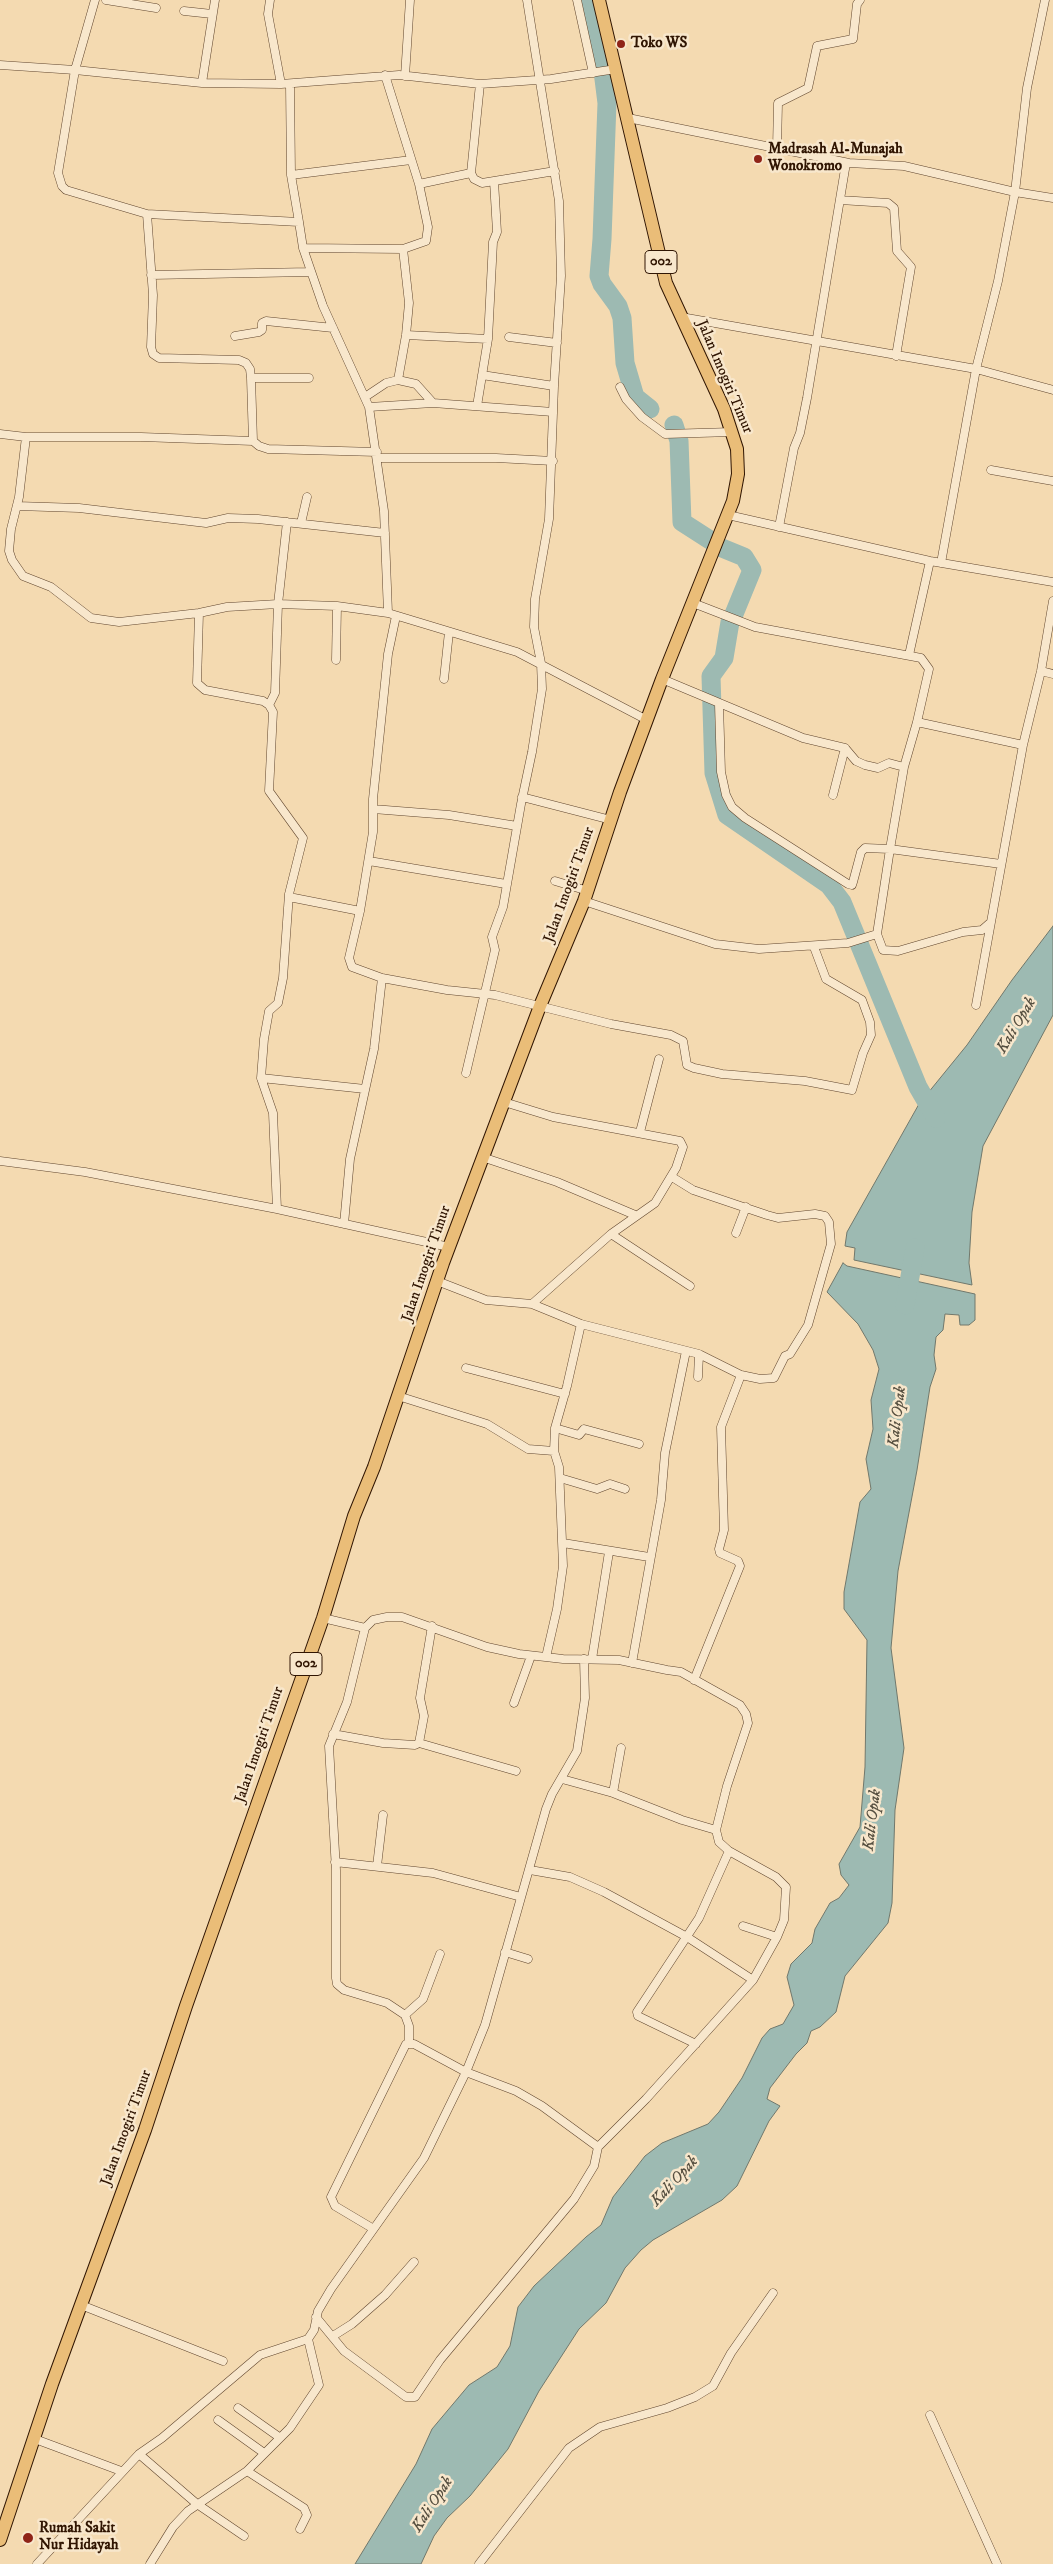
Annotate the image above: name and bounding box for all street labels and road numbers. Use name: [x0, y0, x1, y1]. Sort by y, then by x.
road number: 002: [645, 250, 677, 274]
street label: Jalan Imogiri Timur: [692, 317, 756, 437]
street label: Jalan Imogiri Timur: [541, 825, 599, 945]
street label: Jalan Imogiri Timur: [399, 1204, 455, 1324]
road number: 002: [290, 1652, 322, 1676]
street label: Jalan Imogiri Timur: [232, 1685, 288, 1805]
street label: Jalan Imogiri Timur: [98, 2068, 156, 2188]

